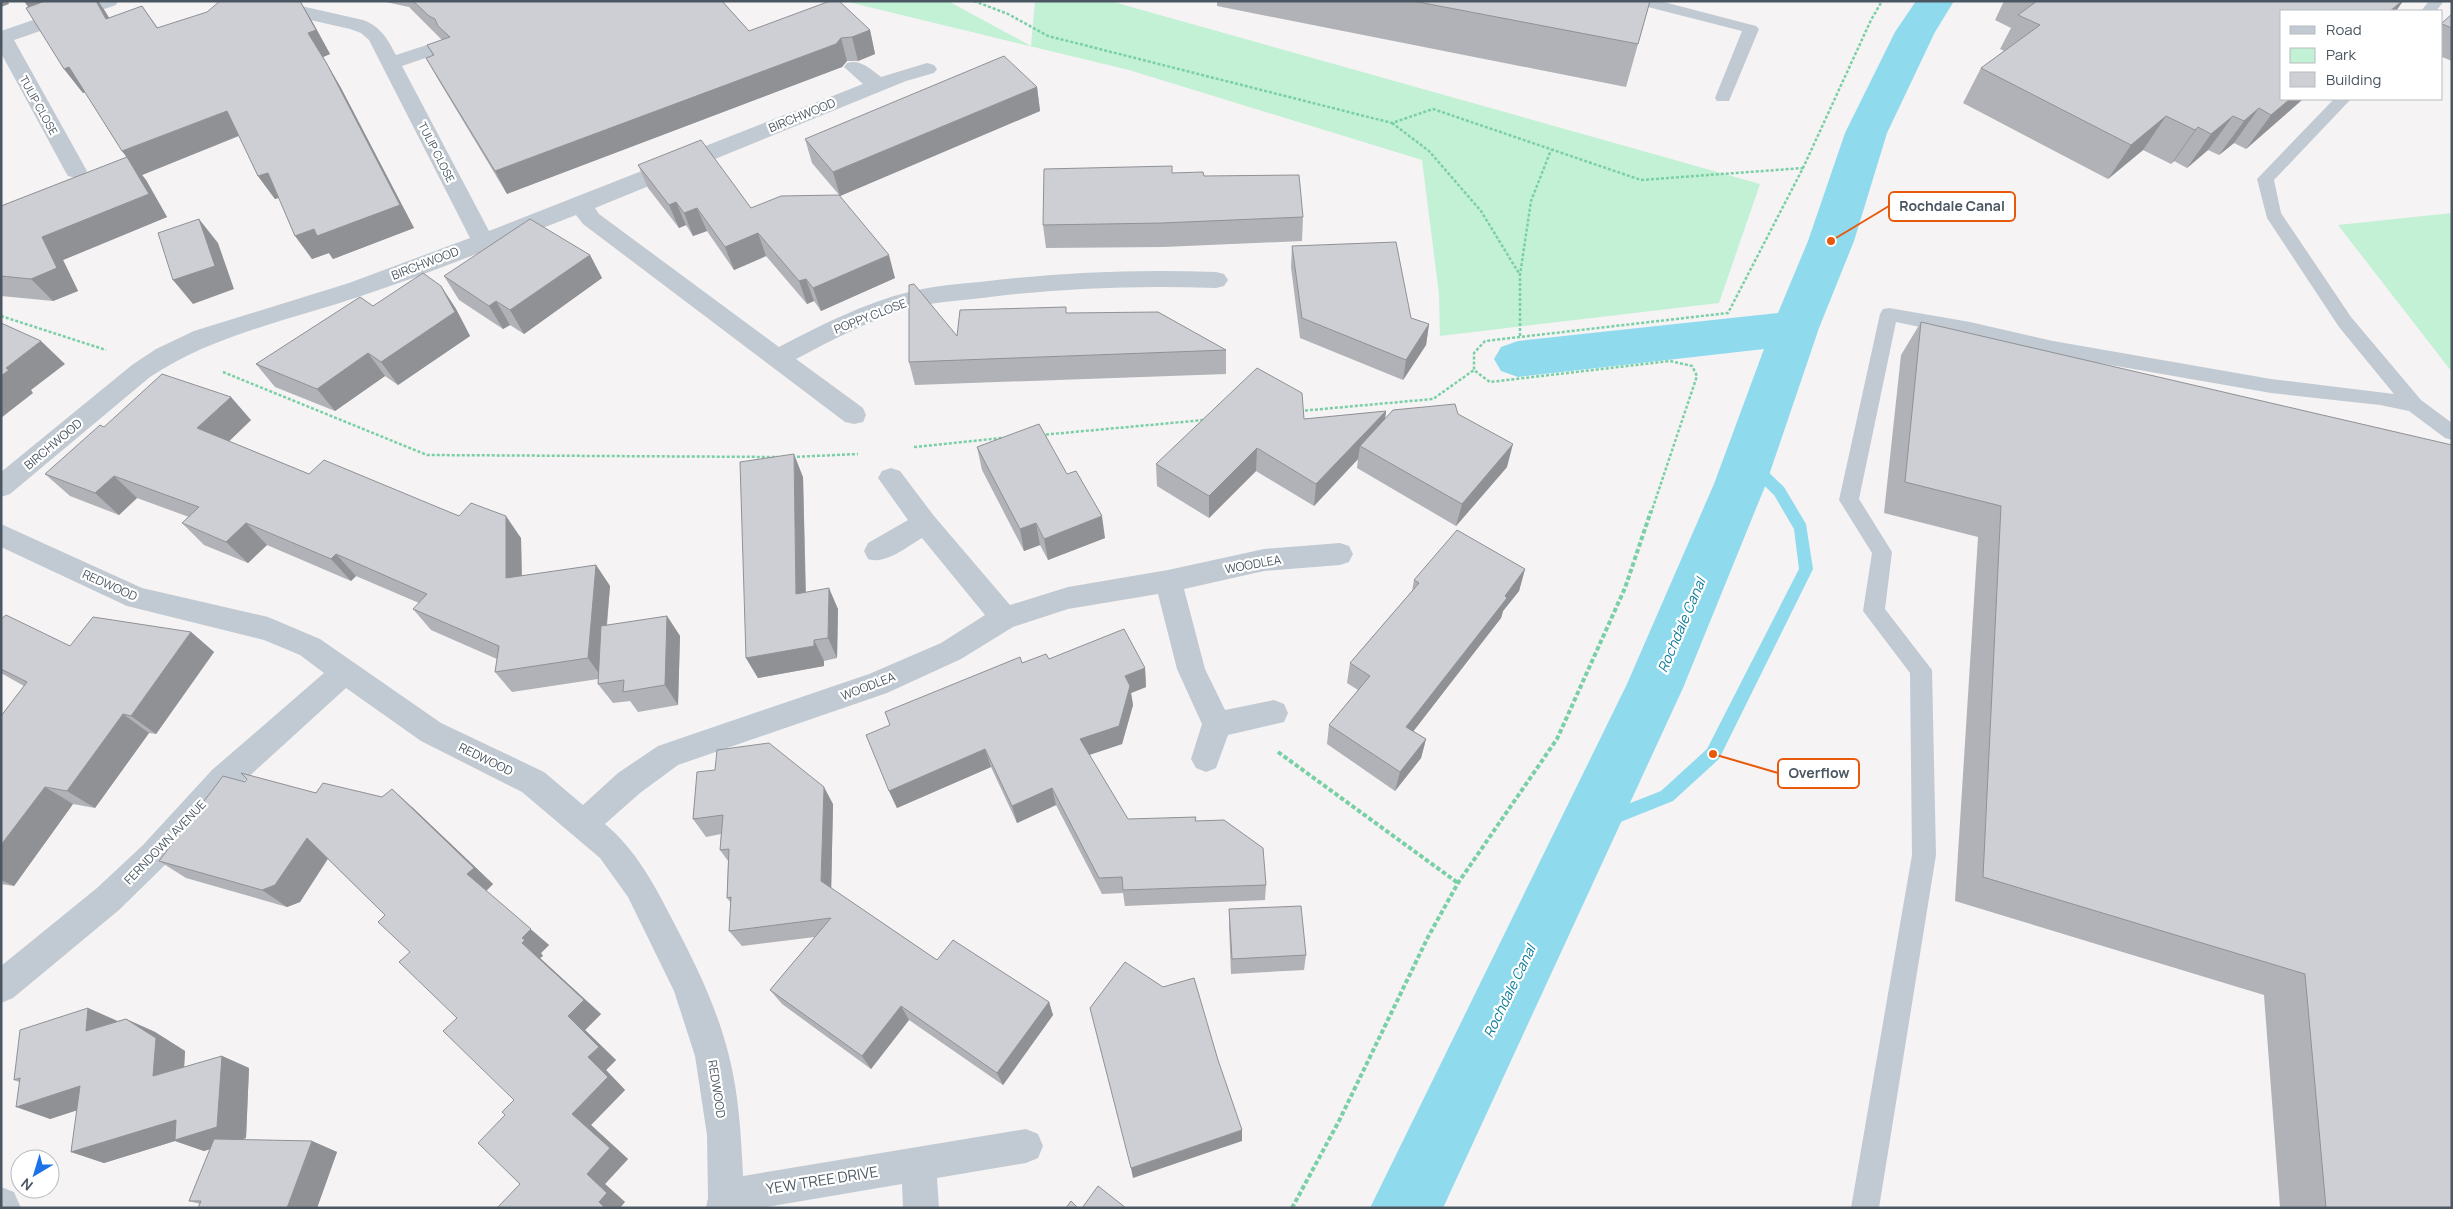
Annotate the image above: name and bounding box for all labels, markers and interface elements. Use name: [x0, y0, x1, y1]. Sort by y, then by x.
legend: [2280, 10, 2443, 100]
text: Road: [2326, 19, 2362, 40]
text: Park: [2326, 44, 2356, 65]
text: Building: [2326, 69, 2381, 90]
street label: TULIP CLOSE: [17, 73, 61, 137]
street label: BIRCHWOOD: [766, 94, 838, 136]
street label: TULIP CLOSE: [415, 119, 459, 185]
callout: Rochdale Canal: [1889, 192, 2015, 221]
text: Rochdale Canal: [1899, 196, 2005, 215]
street label: BIRCHWOOD: [389, 242, 461, 284]
street label: POPPY CLOSE: [831, 294, 909, 338]
street label: BIRCHWOOD: [20, 415, 86, 473]
street label: WOODLEA: [1223, 551, 1283, 577]
street label: REDWOOD: [80, 565, 140, 605]
water label: Rochdale Canal: [1653, 573, 1710, 675]
street label: WOODLEA: [838, 668, 898, 704]
street label: REDWOOD: [456, 739, 516, 779]
callout: Overflow: [1778, 759, 1859, 788]
text: Overflow: [1788, 763, 1850, 782]
street label: FERNDOWN AVENUE: [120, 796, 210, 888]
water label: Rochdale Canal: [1478, 940, 1540, 1040]
street label: REDWOOD: [704, 1059, 730, 1119]
north arrow: [10, 1149, 60, 1199]
street label: YEW TREE DRIVE: [765, 1161, 879, 1199]
text: N: [17, 1174, 37, 1195]

